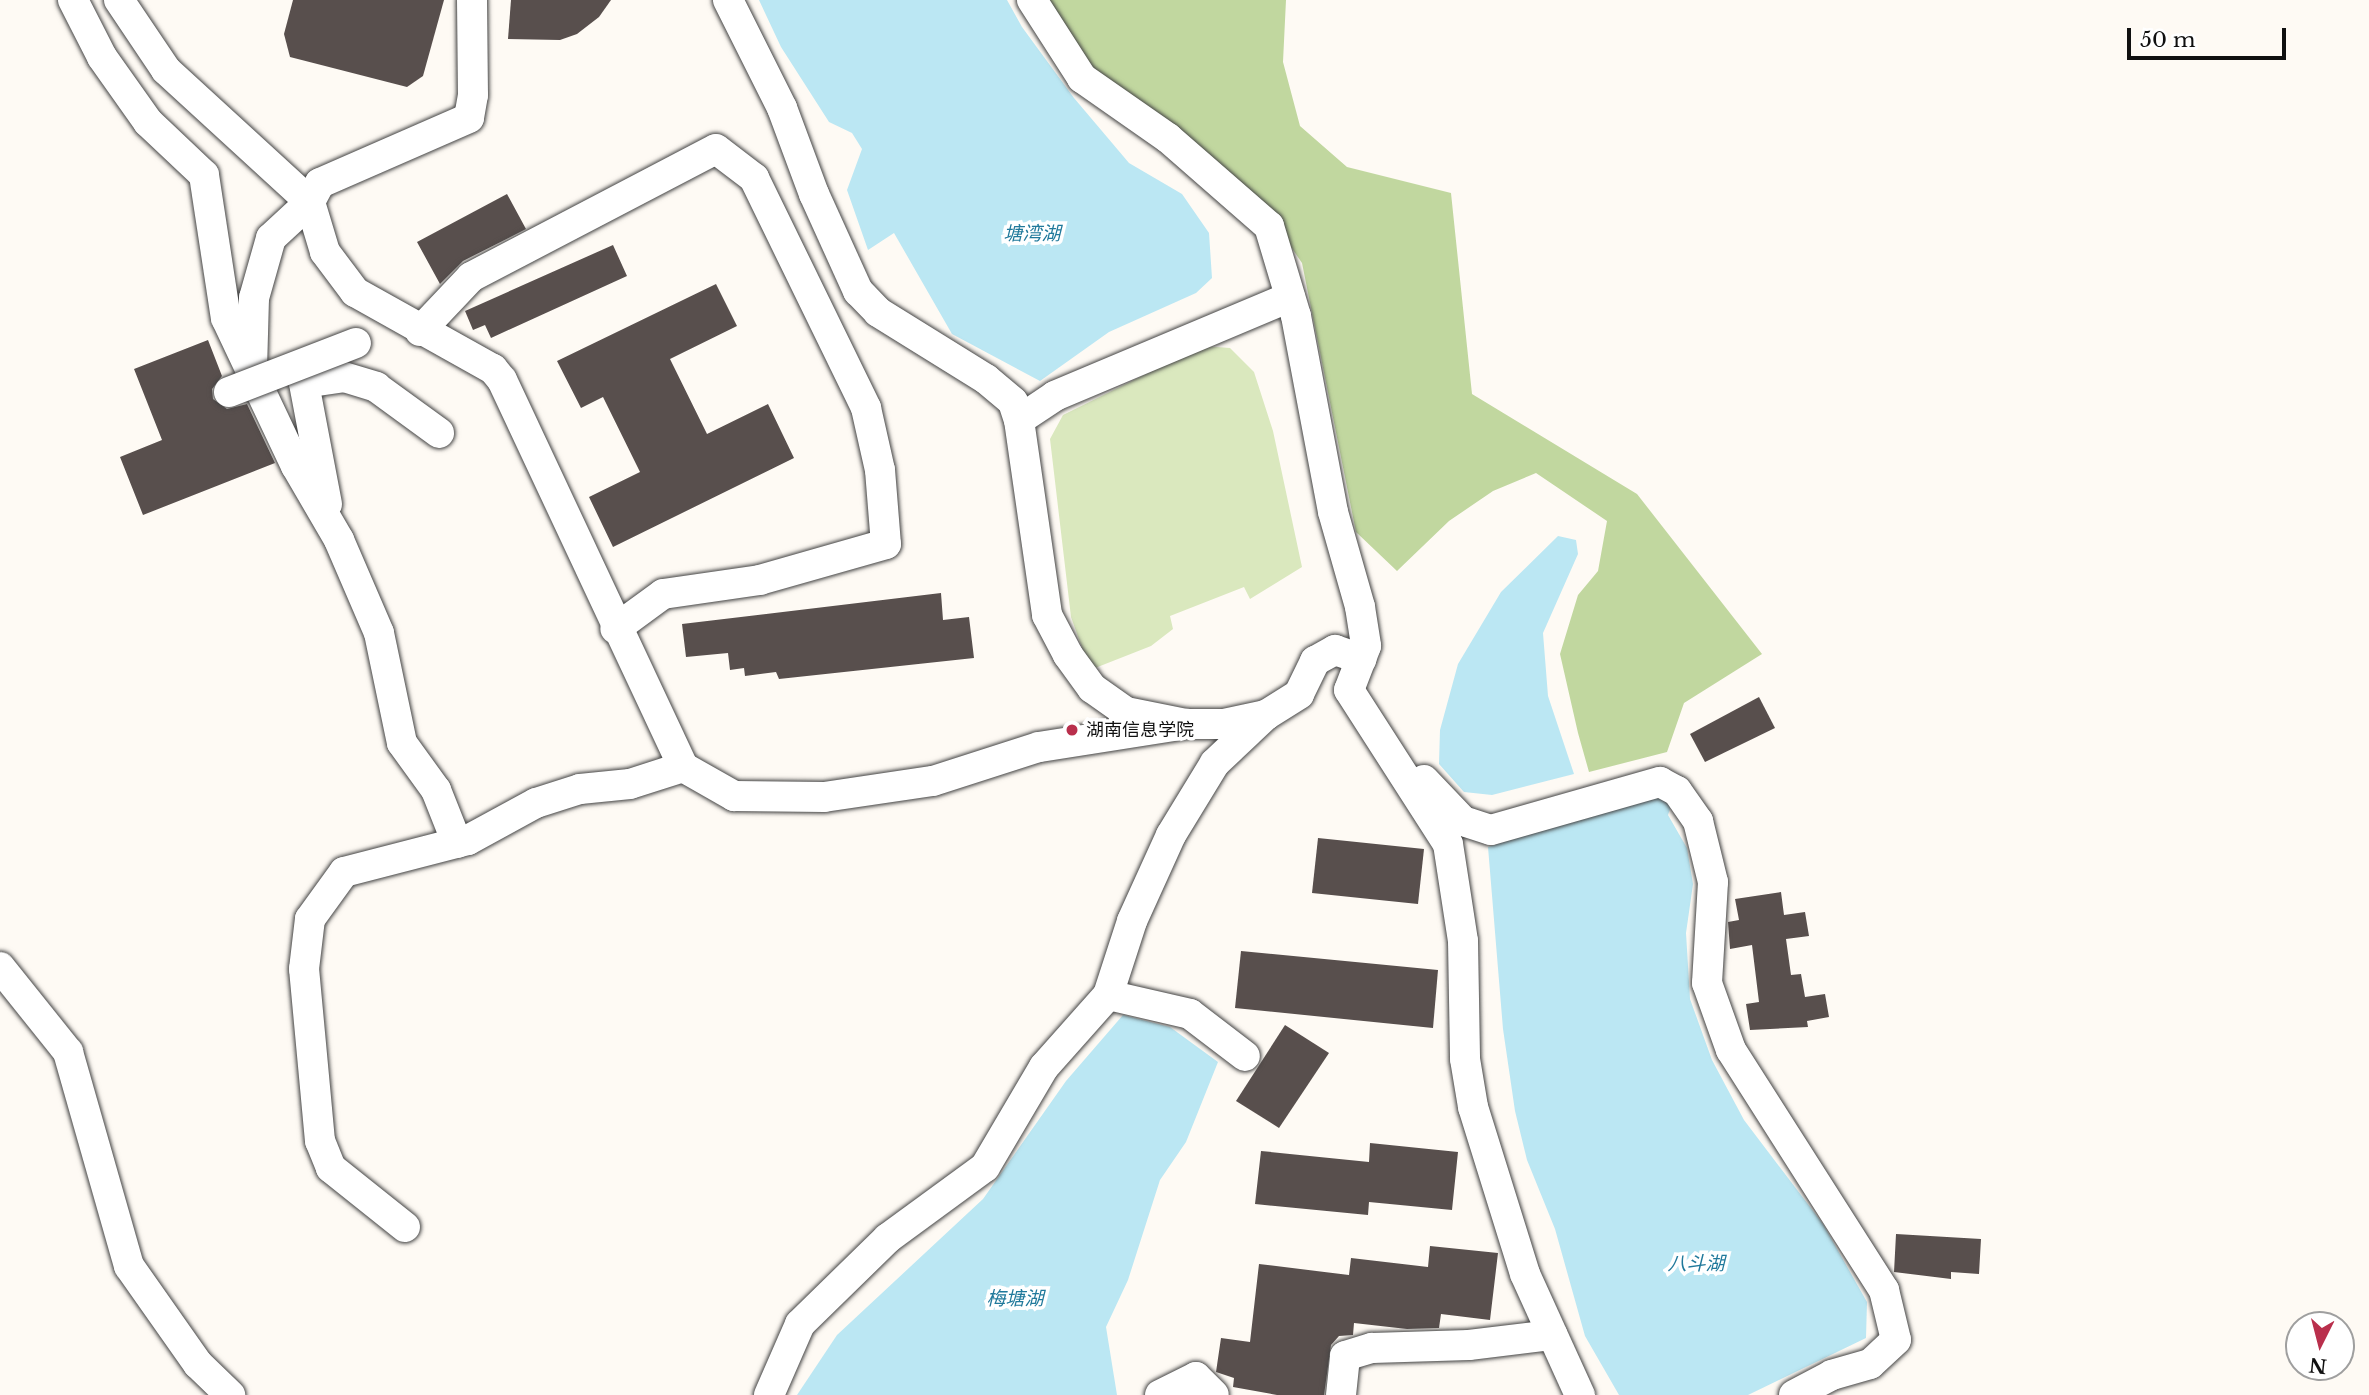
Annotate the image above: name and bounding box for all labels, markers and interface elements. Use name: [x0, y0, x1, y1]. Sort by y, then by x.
scale bar: [2131, 14, 2290, 58]
text: 50 m: [2140, 27, 2195, 53]
water label: 塘湾湖: [1004, 223, 1060, 245]
place label: 湖南信息学院: [1086, 719, 1194, 741]
marker: 湖南信息学院: [1064, 722, 1080, 738]
water label: 八斗湖: [1668, 1253, 1724, 1275]
water label: 梅塘湖: [987, 1288, 1043, 1310]
north arrow: [2285, 1311, 2355, 1381]
text: N: [2308, 1353, 2328, 1378]

